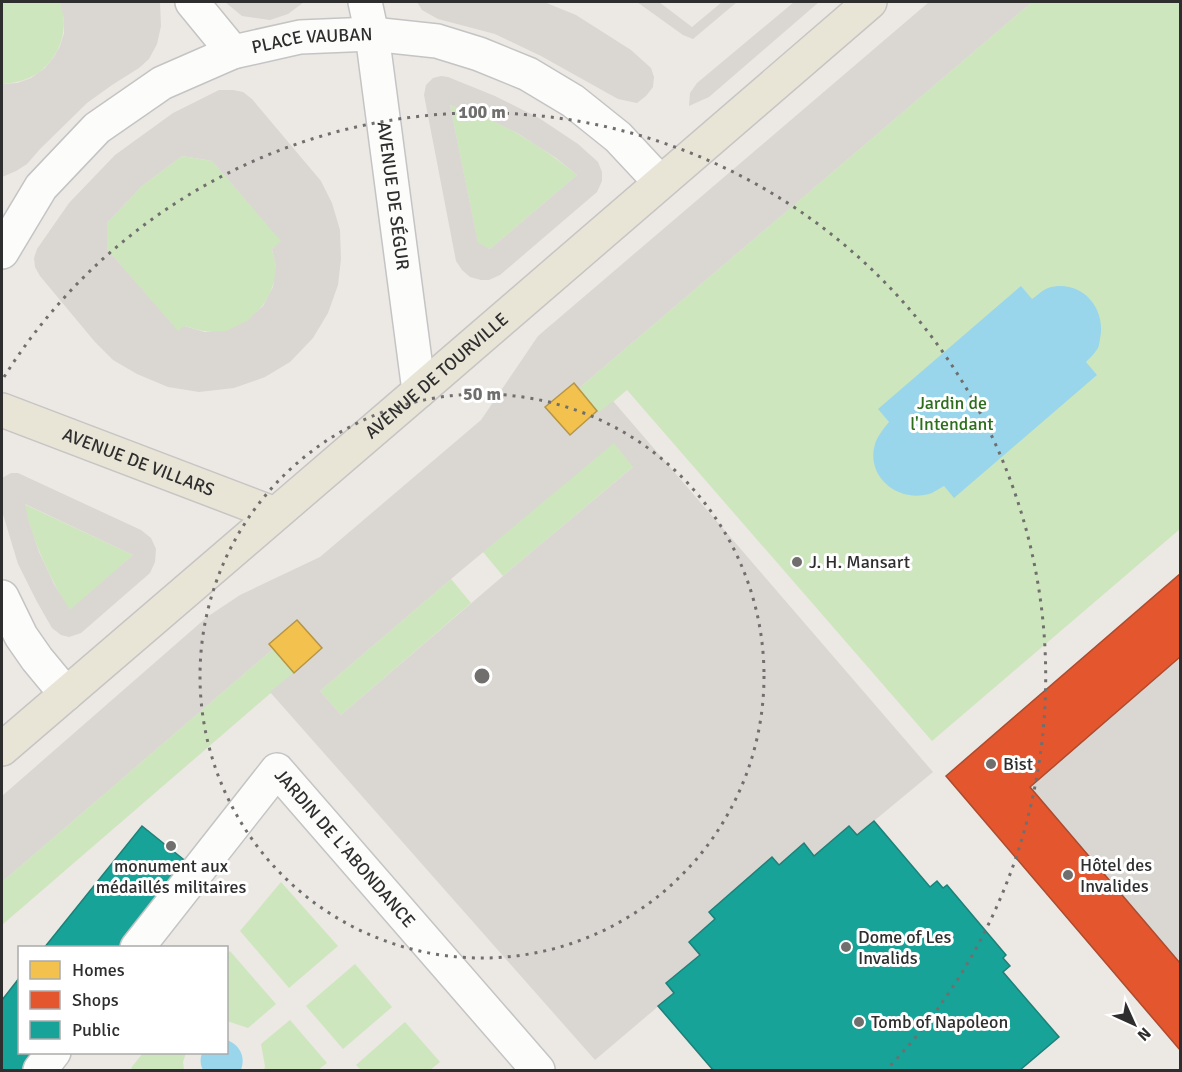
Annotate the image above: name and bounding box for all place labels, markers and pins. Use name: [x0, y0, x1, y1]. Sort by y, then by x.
place label: J. H. Mansart: [809, 551, 910, 573]
marker: J. H. Mansart: [790, 555, 804, 569]
centre of rings: [472, 666, 492, 686]
place label: Bist: [1003, 753, 1033, 775]
marker: Bist: [984, 757, 998, 771]
marker: monument aux médaillés militaires: [164, 839, 178, 853]
place label: Hôtel des Invalides: [1080, 854, 1152, 897]
place label: monument aux médaillés militaires: [96, 855, 246, 898]
marker: Hôtel des Invalides: [1061, 868, 1075, 882]
place label: Dome of Les Invalids: [858, 926, 952, 969]
marker: Dome of Les Invalids: [839, 940, 853, 954]
place label: Tomb of Napoleon: [871, 1011, 1008, 1033]
marker: Tomb of Napoleon: [852, 1015, 866, 1029]

